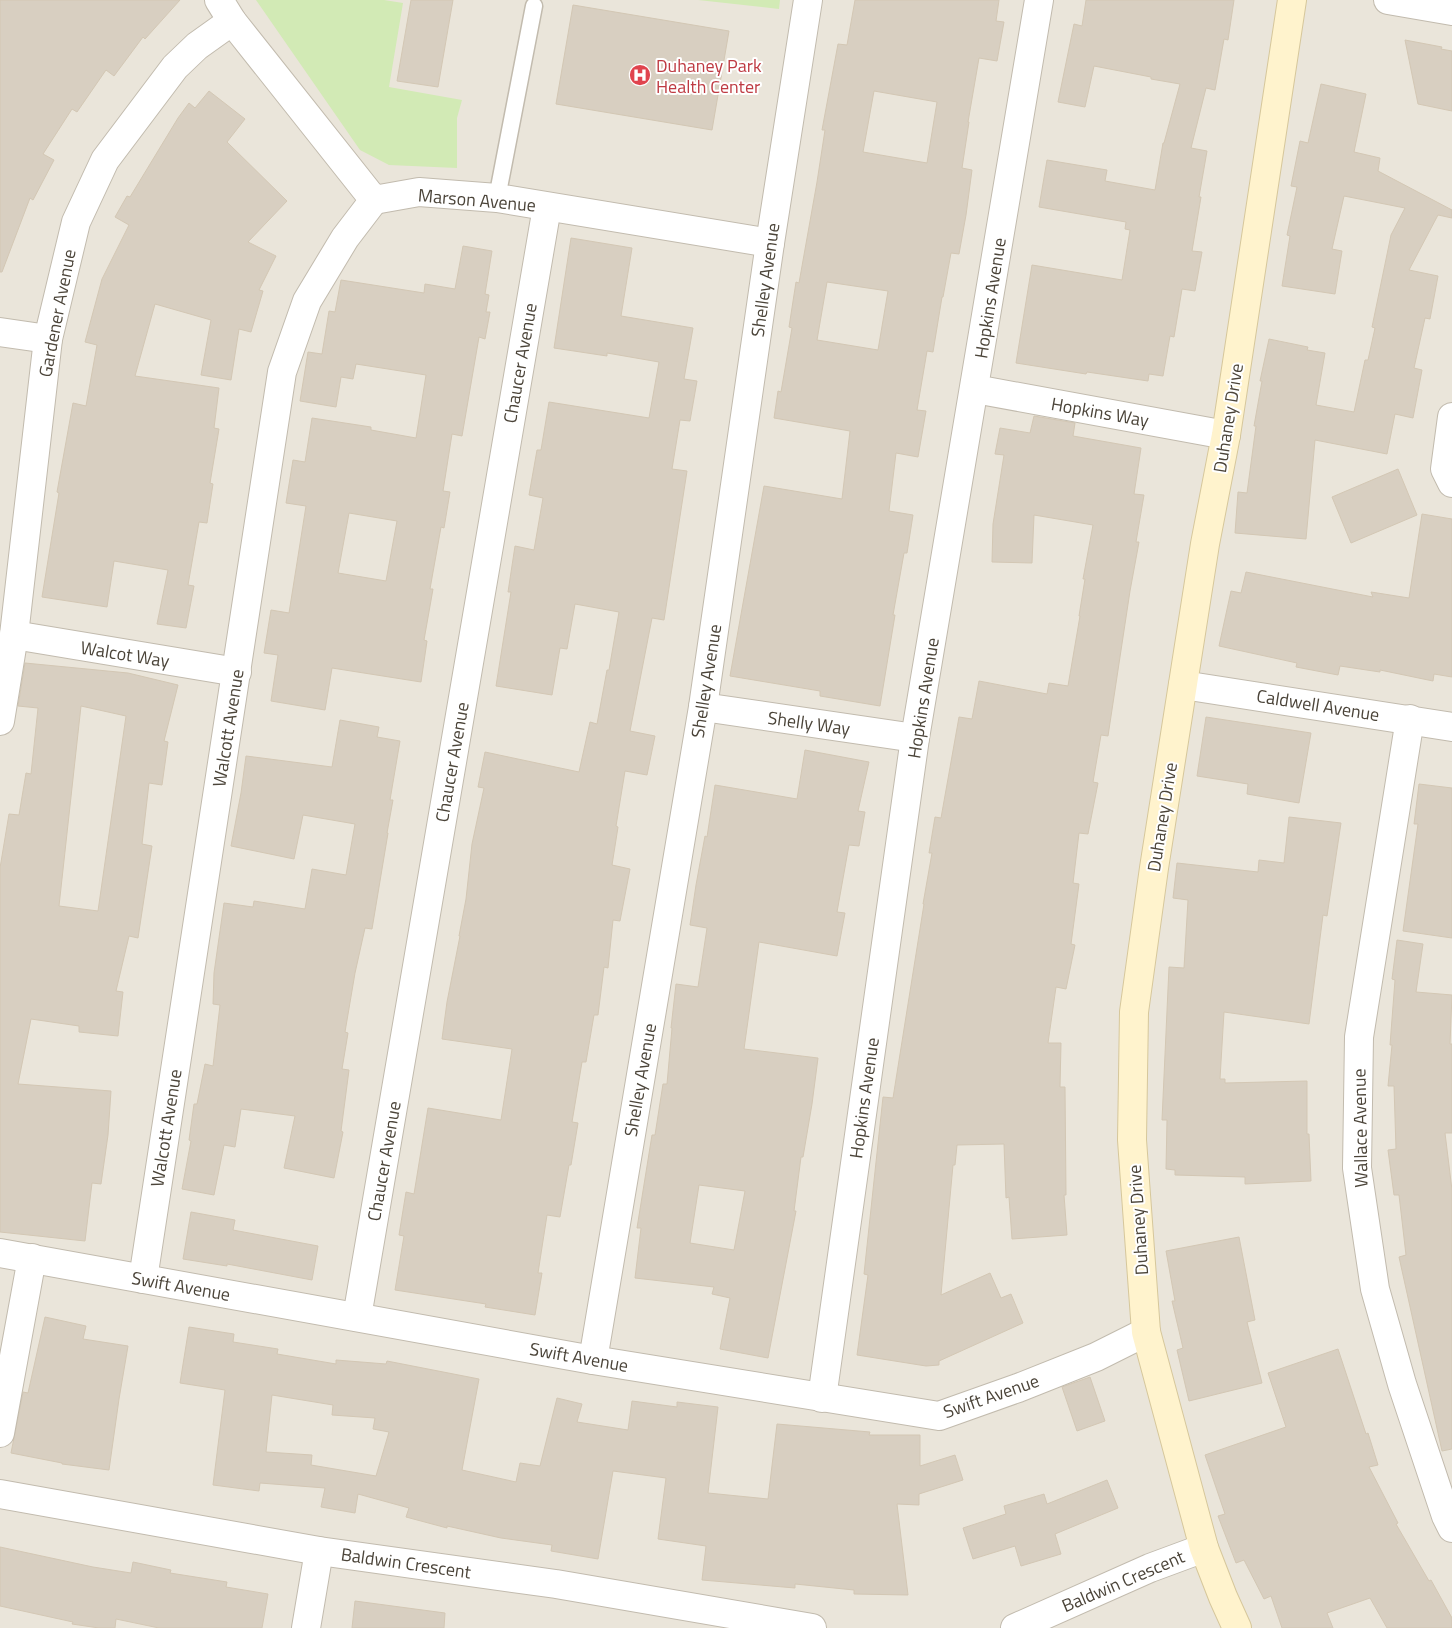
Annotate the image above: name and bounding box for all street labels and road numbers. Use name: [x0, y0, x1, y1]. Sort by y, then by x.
street label: Marson Avenue: [417, 181, 537, 219]
street label: Shelley Avenue: [744, 221, 786, 339]
street label: Hopkins Avenue: [967, 236, 1013, 360]
street label: Gardener Avenue: [31, 247, 83, 379]
street label: Chaucer Avenue: [496, 301, 544, 425]
street label: Duhaney Drive: [1206, 361, 1250, 475]
street label: Hopkins Way: [1049, 390, 1151, 434]
street label: Shelley Avenue: [684, 622, 728, 740]
street label: Walcot Way: [79, 634, 172, 674]
street label: Hopkins Avenue: [900, 636, 946, 760]
street label: Walcott Avenue: [205, 667, 251, 789]
street label: Caldwell Avenue: [1255, 682, 1381, 728]
street label: Chaucer Avenue: [428, 700, 476, 824]
street label: Shelly Way: [766, 704, 852, 742]
street label: Duhaney Drive: [1140, 760, 1184, 874]
street label: Shelley Avenue: [617, 1021, 663, 1139]
street label: Hopkins Avenue: [842, 1036, 886, 1160]
street label: Walcott Avenue: [143, 1067, 189, 1189]
street label: Wallace Avenue: [1345, 1068, 1375, 1188]
street label: Chaucer Avenue: [360, 1099, 408, 1223]
street label: Duhaney Drive: [1121, 1164, 1155, 1276]
street label: Swift Avenue: [130, 1264, 232, 1308]
street label: Swift Avenue: [528, 1335, 630, 1379]
street label: Swift Avenue: [939, 1367, 1043, 1425]
street label: Baldwin Crescent: [339, 1541, 473, 1586]
street label: Baldwin Crescent: [1057, 1543, 1189, 1619]

